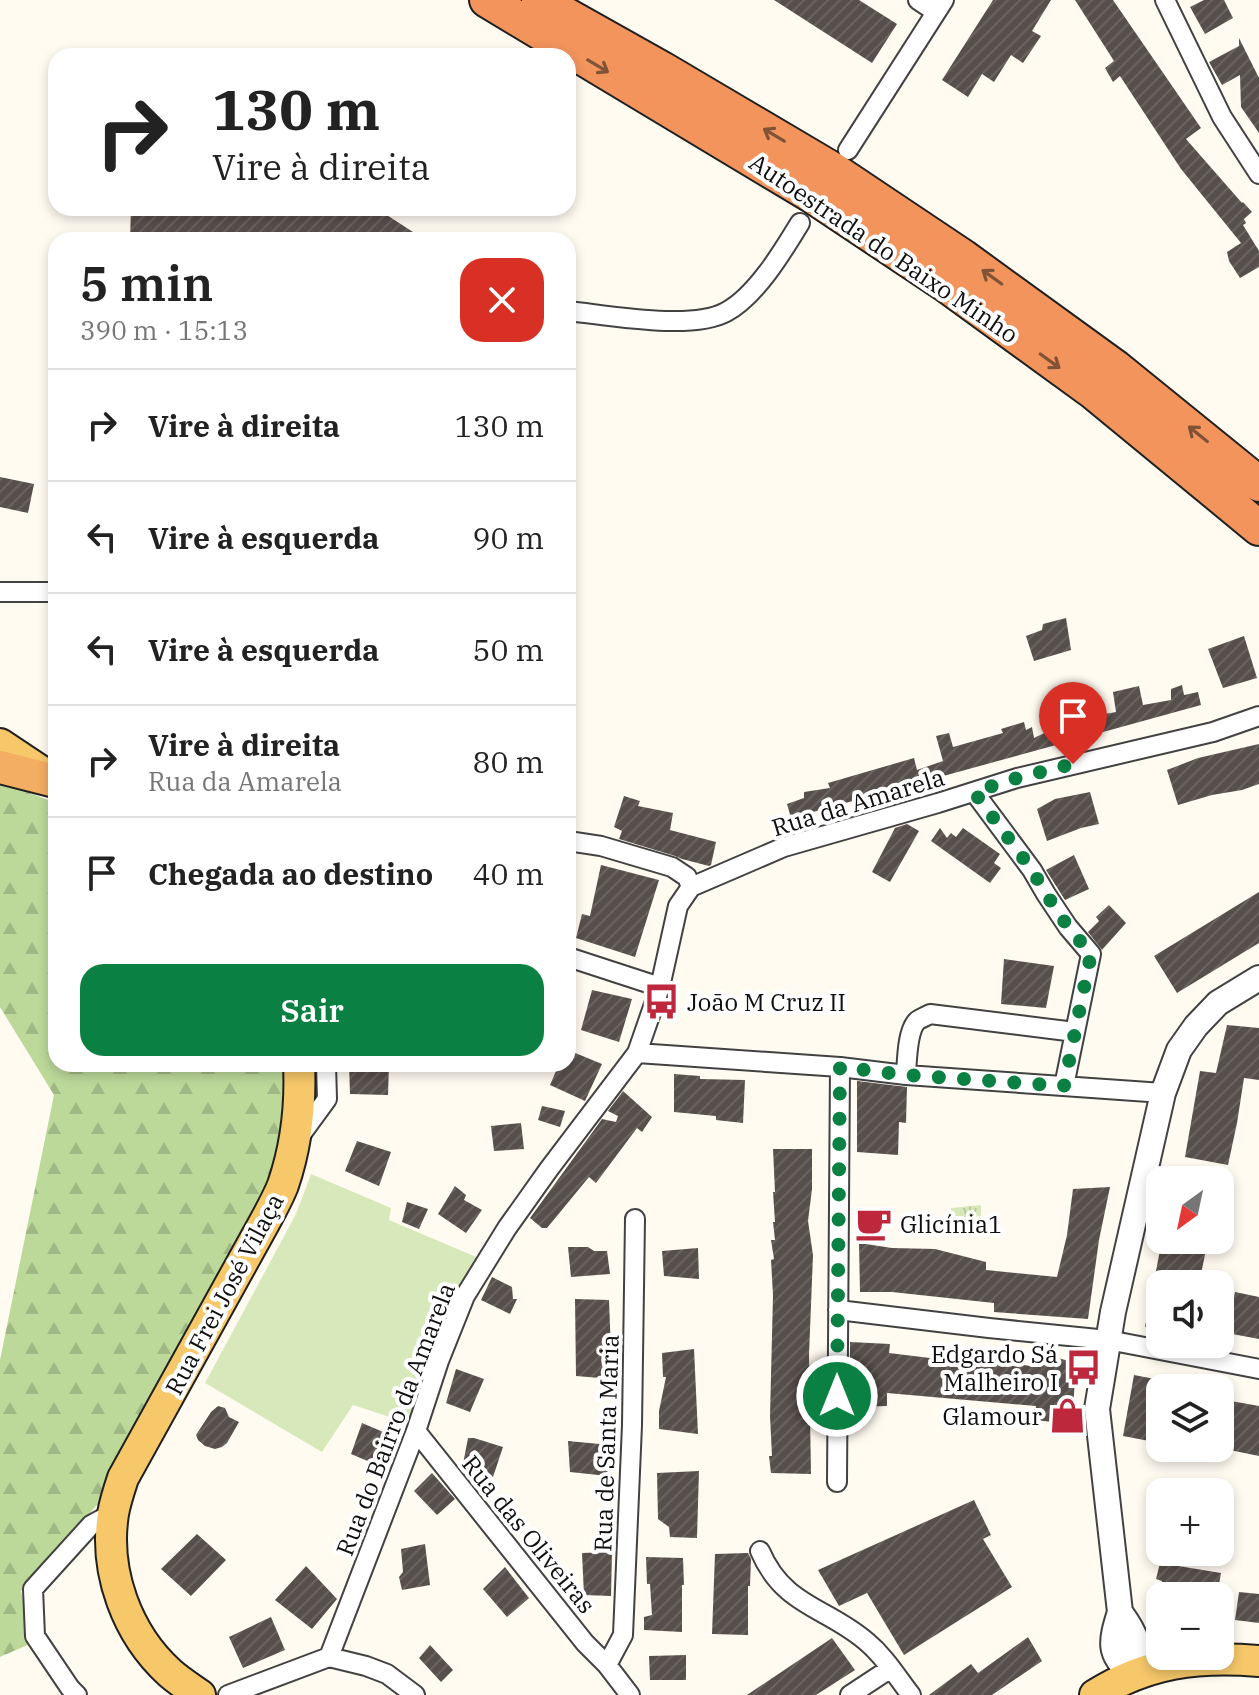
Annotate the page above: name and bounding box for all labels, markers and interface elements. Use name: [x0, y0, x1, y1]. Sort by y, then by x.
one-way arrow: [586, 58, 609, 74]
text: 130 m: [212, 73, 380, 145]
icon: right: [80, 80, 184, 184]
one-way arrow: [763, 127, 786, 143]
text: Vire à direita: [212, 143, 430, 190]
street label: Autoestrada do Baixo Minho: [743, 146, 1025, 350]
text: 5 min: [80, 252, 213, 314]
button: close: [460, 258, 544, 342]
one-way arrow: [981, 269, 1003, 285]
text: 390 m · 15:13: [80, 313, 248, 347]
one-way arrow: [1039, 352, 1061, 369]
icon: right: [80, 403, 124, 447]
text: Vire à direita: [148, 406, 340, 445]
text: 130 m: [454, 406, 544, 445]
one-way arrow: [1188, 426, 1209, 444]
icon: left: [80, 515, 124, 559]
text: Vire à esquerda: [148, 518, 379, 557]
text: 90 m: [472, 518, 544, 557]
icon: left: [80, 627, 124, 671]
text: Vire à esquerda: [148, 630, 379, 669]
text: 50 m: [472, 630, 544, 669]
pin: [1039, 682, 1107, 764]
icon: arrive: [1051, 694, 1095, 738]
text: Vire à direita: [148, 725, 340, 764]
icon: right: [80, 739, 124, 783]
text: 80 m: [472, 742, 544, 781]
street label: Rua da Amarela: [768, 761, 948, 843]
text: Rua da Amarela: [148, 764, 342, 798]
icon: arrive: [80, 851, 124, 895]
text: Chegada ao destino: [148, 854, 433, 893]
text: 40 m: [472, 854, 544, 893]
button: Sair: [80, 964, 544, 1056]
bus stop icon: João M Cruz II: [642, 983, 680, 1021]
place label: João M Cruz II: [687, 986, 846, 1018]
north arrow: [1146, 1166, 1234, 1254]
map controls: [1146, 1166, 1234, 1670]
street label: Rua Frei José Vilaça: [157, 1188, 291, 1400]
cafe icon: Glicínia1: [855, 1205, 893, 1243]
place label: Glicínia1: [900, 1208, 1002, 1240]
button: sound: [1146, 1270, 1234, 1358]
street label: Rua do Bairro da Amarela: [328, 1278, 462, 1560]
street label: Rua de Santa Maria: [586, 1334, 626, 1552]
place label: Edgardo Sá Malheiro I: [931, 1338, 1058, 1398]
bus stop icon: Edgardo Sá Malheiro I: [1065, 1349, 1103, 1387]
position arrow: [795, 1354, 879, 1438]
button: layers: [1146, 1374, 1234, 1462]
shop icon: Glamour: [1049, 1397, 1087, 1435]
place label: Glamour: [942, 1400, 1042, 1432]
street label: Rua das Oliveiras: [455, 1448, 603, 1620]
button: +: [1146, 1478, 1234, 1566]
button: −: [1146, 1582, 1234, 1670]

